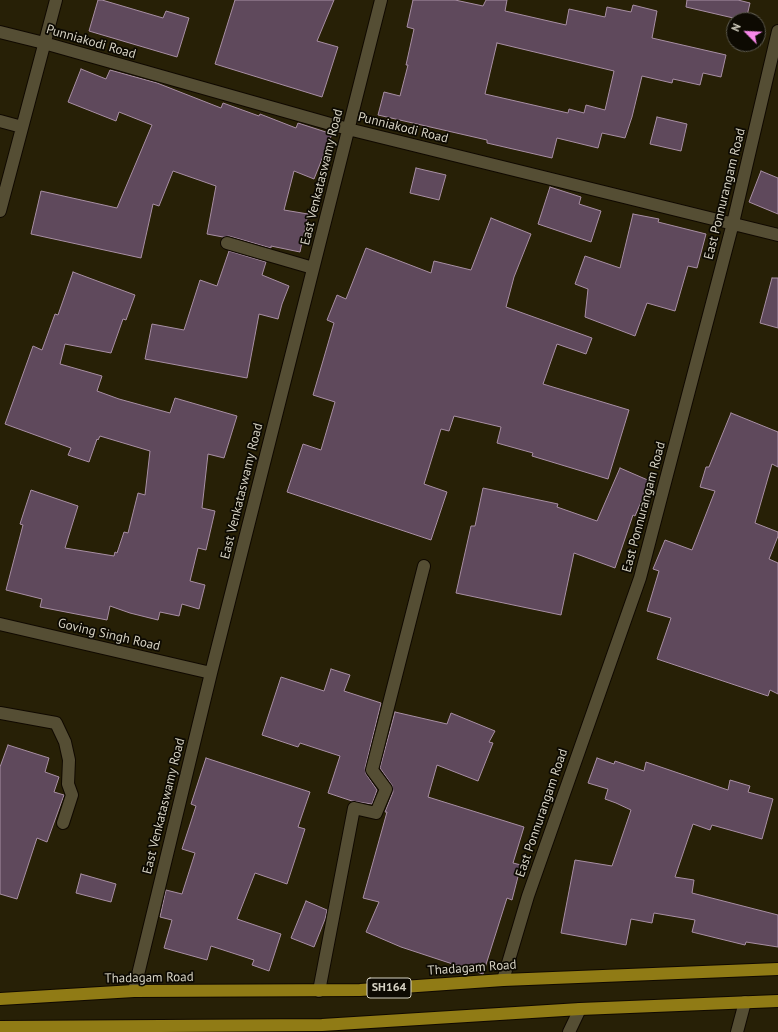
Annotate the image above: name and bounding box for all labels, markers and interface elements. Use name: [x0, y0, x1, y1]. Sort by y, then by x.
north arrow: [726, 12, 766, 52]
text: N: [728, 21, 744, 34]
street label: Punniakodi Road: [44, 22, 138, 62]
street label: East Venkataswamy Road: [298, 107, 346, 247]
street label: Punniakodi Road: [356, 109, 450, 147]
street label: East Ponnurangam Road: [701, 127, 749, 261]
street label: East Venkataswamy Road: [218, 421, 266, 561]
street label: East Ponnurangam Road: [619, 440, 669, 574]
street label: Goving Singh Road: [56, 616, 162, 654]
street label: East Venkataswamy Road: [140, 736, 188, 876]
street label: East Ponnurangam Road: [513, 747, 571, 879]
street label: Thadagam Road: [427, 957, 517, 979]
street label: Thadagam Road: [104, 969, 194, 987]
road number: SH164: [367, 978, 411, 998]

